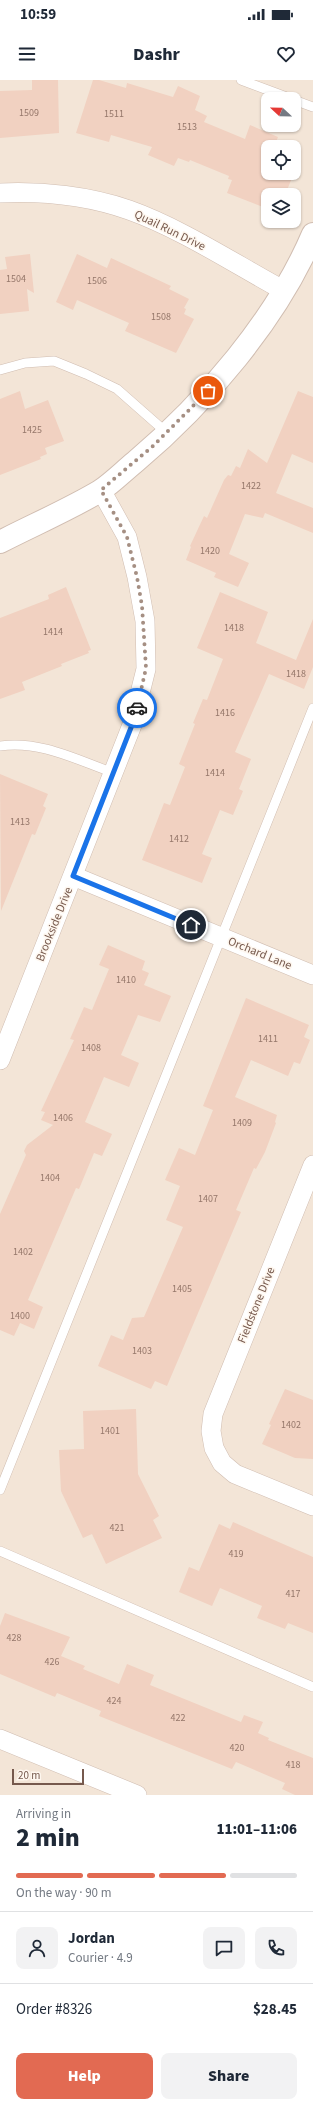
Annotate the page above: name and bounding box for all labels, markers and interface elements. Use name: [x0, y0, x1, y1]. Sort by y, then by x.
text: 10:59: [20, 4, 56, 25]
text: Dashr: [133, 42, 180, 67]
icon: menu: [16, 43, 38, 65]
icon: heart: [275, 43, 297, 65]
north arrow: [261, 92, 301, 132]
map controls: [261, 92, 301, 228]
house number: 1509: [19, 106, 39, 120]
house number: 1511: [104, 107, 124, 121]
house number: 1513: [177, 120, 197, 134]
button: locate: [261, 140, 301, 180]
button: layers: [261, 188, 301, 228]
street label: Quail Run Drive: [131, 206, 208, 255]
house number: 1504: [6, 272, 26, 286]
house number: 1506: [87, 274, 107, 288]
house number: 1508: [151, 310, 171, 324]
pin: [191, 374, 225, 408]
icon: bag: [197, 380, 219, 402]
house number: 1425: [22, 423, 42, 437]
house number: 1422: [241, 479, 261, 493]
house number: 1420: [200, 544, 220, 558]
house number: 1418: [224, 621, 244, 635]
house number: 1414: [43, 625, 63, 639]
house number: 1418: [286, 667, 306, 681]
courier: [117, 688, 157, 728]
icon: car: [126, 697, 148, 719]
house number: 1416: [215, 706, 235, 720]
house number: 1414: [205, 766, 225, 780]
house number: 1413: [10, 815, 30, 829]
house number: 1412: [169, 832, 189, 846]
street label: Brookside Drive: [32, 884, 77, 964]
pin: [174, 908, 208, 942]
icon: home: [180, 914, 202, 936]
street label: Orchard Lane: [225, 933, 294, 974]
house number: 1410: [116, 973, 136, 987]
house number: 1411: [258, 1032, 278, 1046]
house number: 1408: [81, 1041, 101, 1055]
house number: 1406: [53, 1111, 73, 1125]
house number: 1409: [232, 1116, 252, 1130]
house number: 1404: [40, 1171, 60, 1185]
house number: 1407: [198, 1192, 218, 1206]
house number: 1402: [13, 1245, 33, 1259]
street label: Fieldstone Drive: [233, 1265, 279, 1346]
house number: 1405: [172, 1282, 192, 1296]
house number: 1400: [10, 1309, 30, 1323]
house number: 1403: [132, 1344, 152, 1358]
house number: 1402: [281, 1418, 301, 1432]
house number: 1401: [100, 1424, 120, 1438]
house number: 421: [110, 1521, 124, 1535]
house number: 419: [229, 1547, 243, 1561]
house number: 417: [286, 1587, 300, 1601]
house number: 428: [7, 1631, 21, 1645]
house number: 426: [45, 1655, 59, 1669]
house number: 424: [107, 1694, 121, 1708]
house number: 422: [171, 1711, 185, 1725]
house number: 420: [230, 1741, 244, 1755]
house number: 418: [286, 1758, 300, 1772]
scale bar: [12, 1767, 84, 1786]
text: 20 m: [18, 1768, 40, 1783]
text: Arriving in: [16, 1805, 71, 1823]
text: 2 min: [16, 1819, 80, 1856]
text: 11:01–11:06: [216, 1819, 297, 1840]
text: On the way · 90 m: [16, 1884, 111, 1902]
button: person: [16, 1927, 58, 1969]
button: chat: [203, 1927, 245, 1969]
button: phone: [255, 1927, 297, 1969]
text: Jordan: [68, 1928, 115, 1949]
text: Courier · 4.9: [68, 1949, 133, 1967]
text: Order #8326: [16, 1999, 92, 2020]
text: $28.45: [253, 1999, 297, 2020]
button: Help: [16, 2053, 153, 2099]
button: Share: [161, 2053, 297, 2099]

